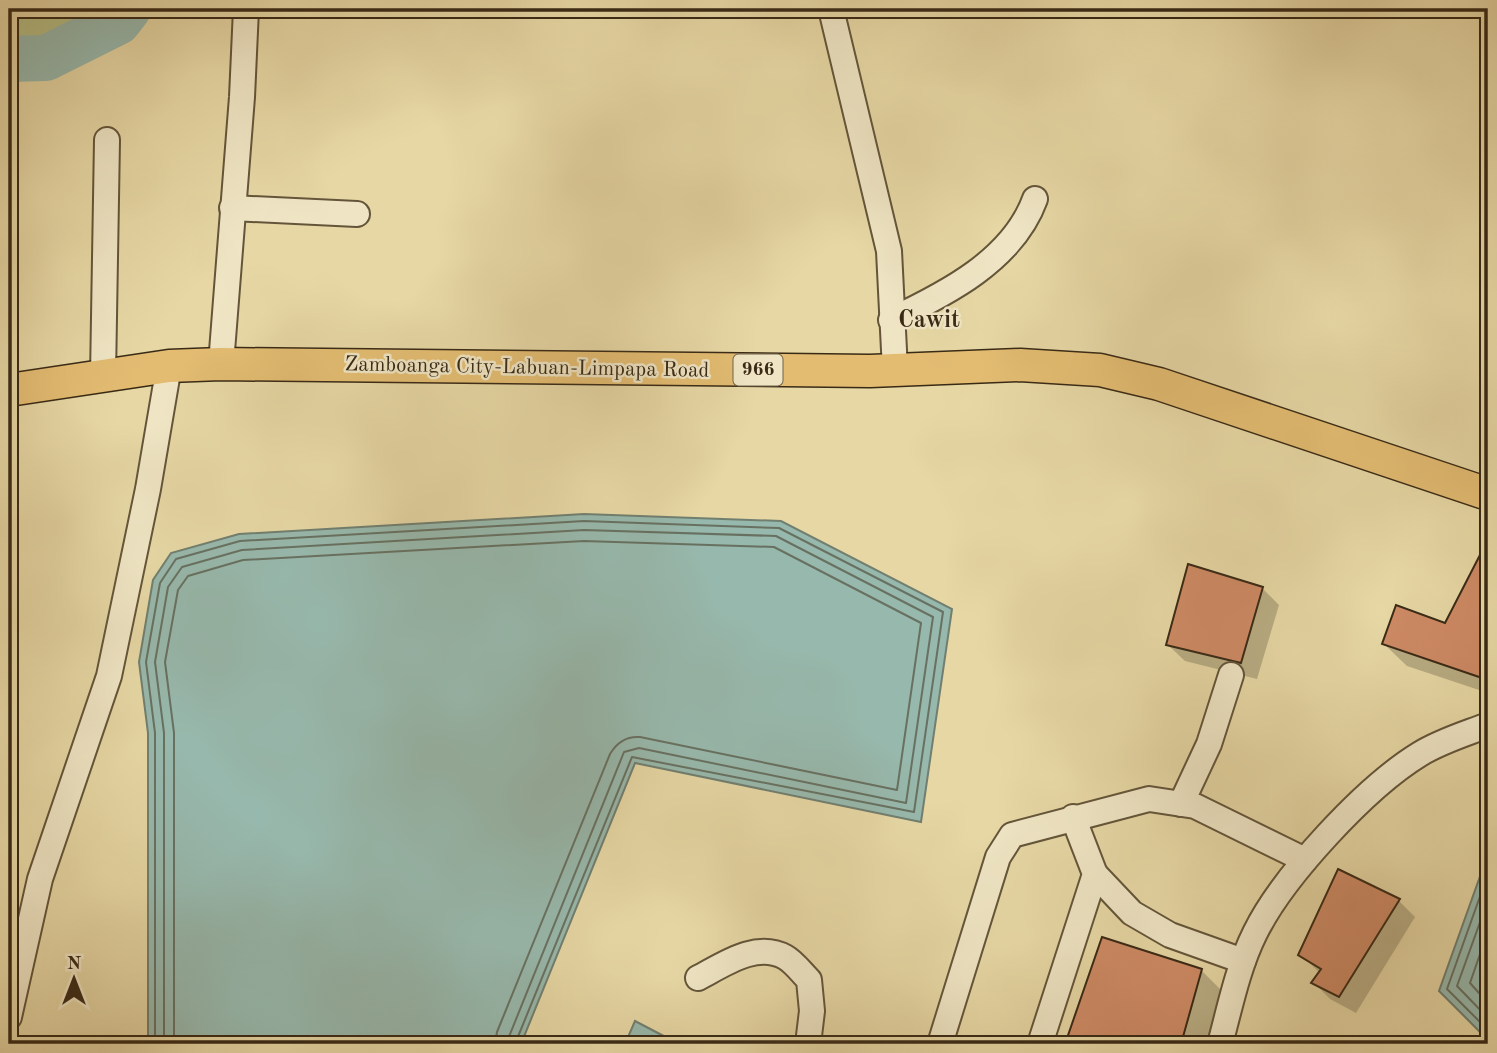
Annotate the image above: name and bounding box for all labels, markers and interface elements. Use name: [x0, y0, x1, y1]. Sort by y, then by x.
district label: Cawit: [898, 309, 960, 333]
street label: Zamboanga City-Labuan-Limpapa Road: [345, 354, 710, 382]
road number: 966: [734, 354, 782, 386]
north arrow: [38, 944, 108, 1014]
text: N: [67, 955, 82, 974]

